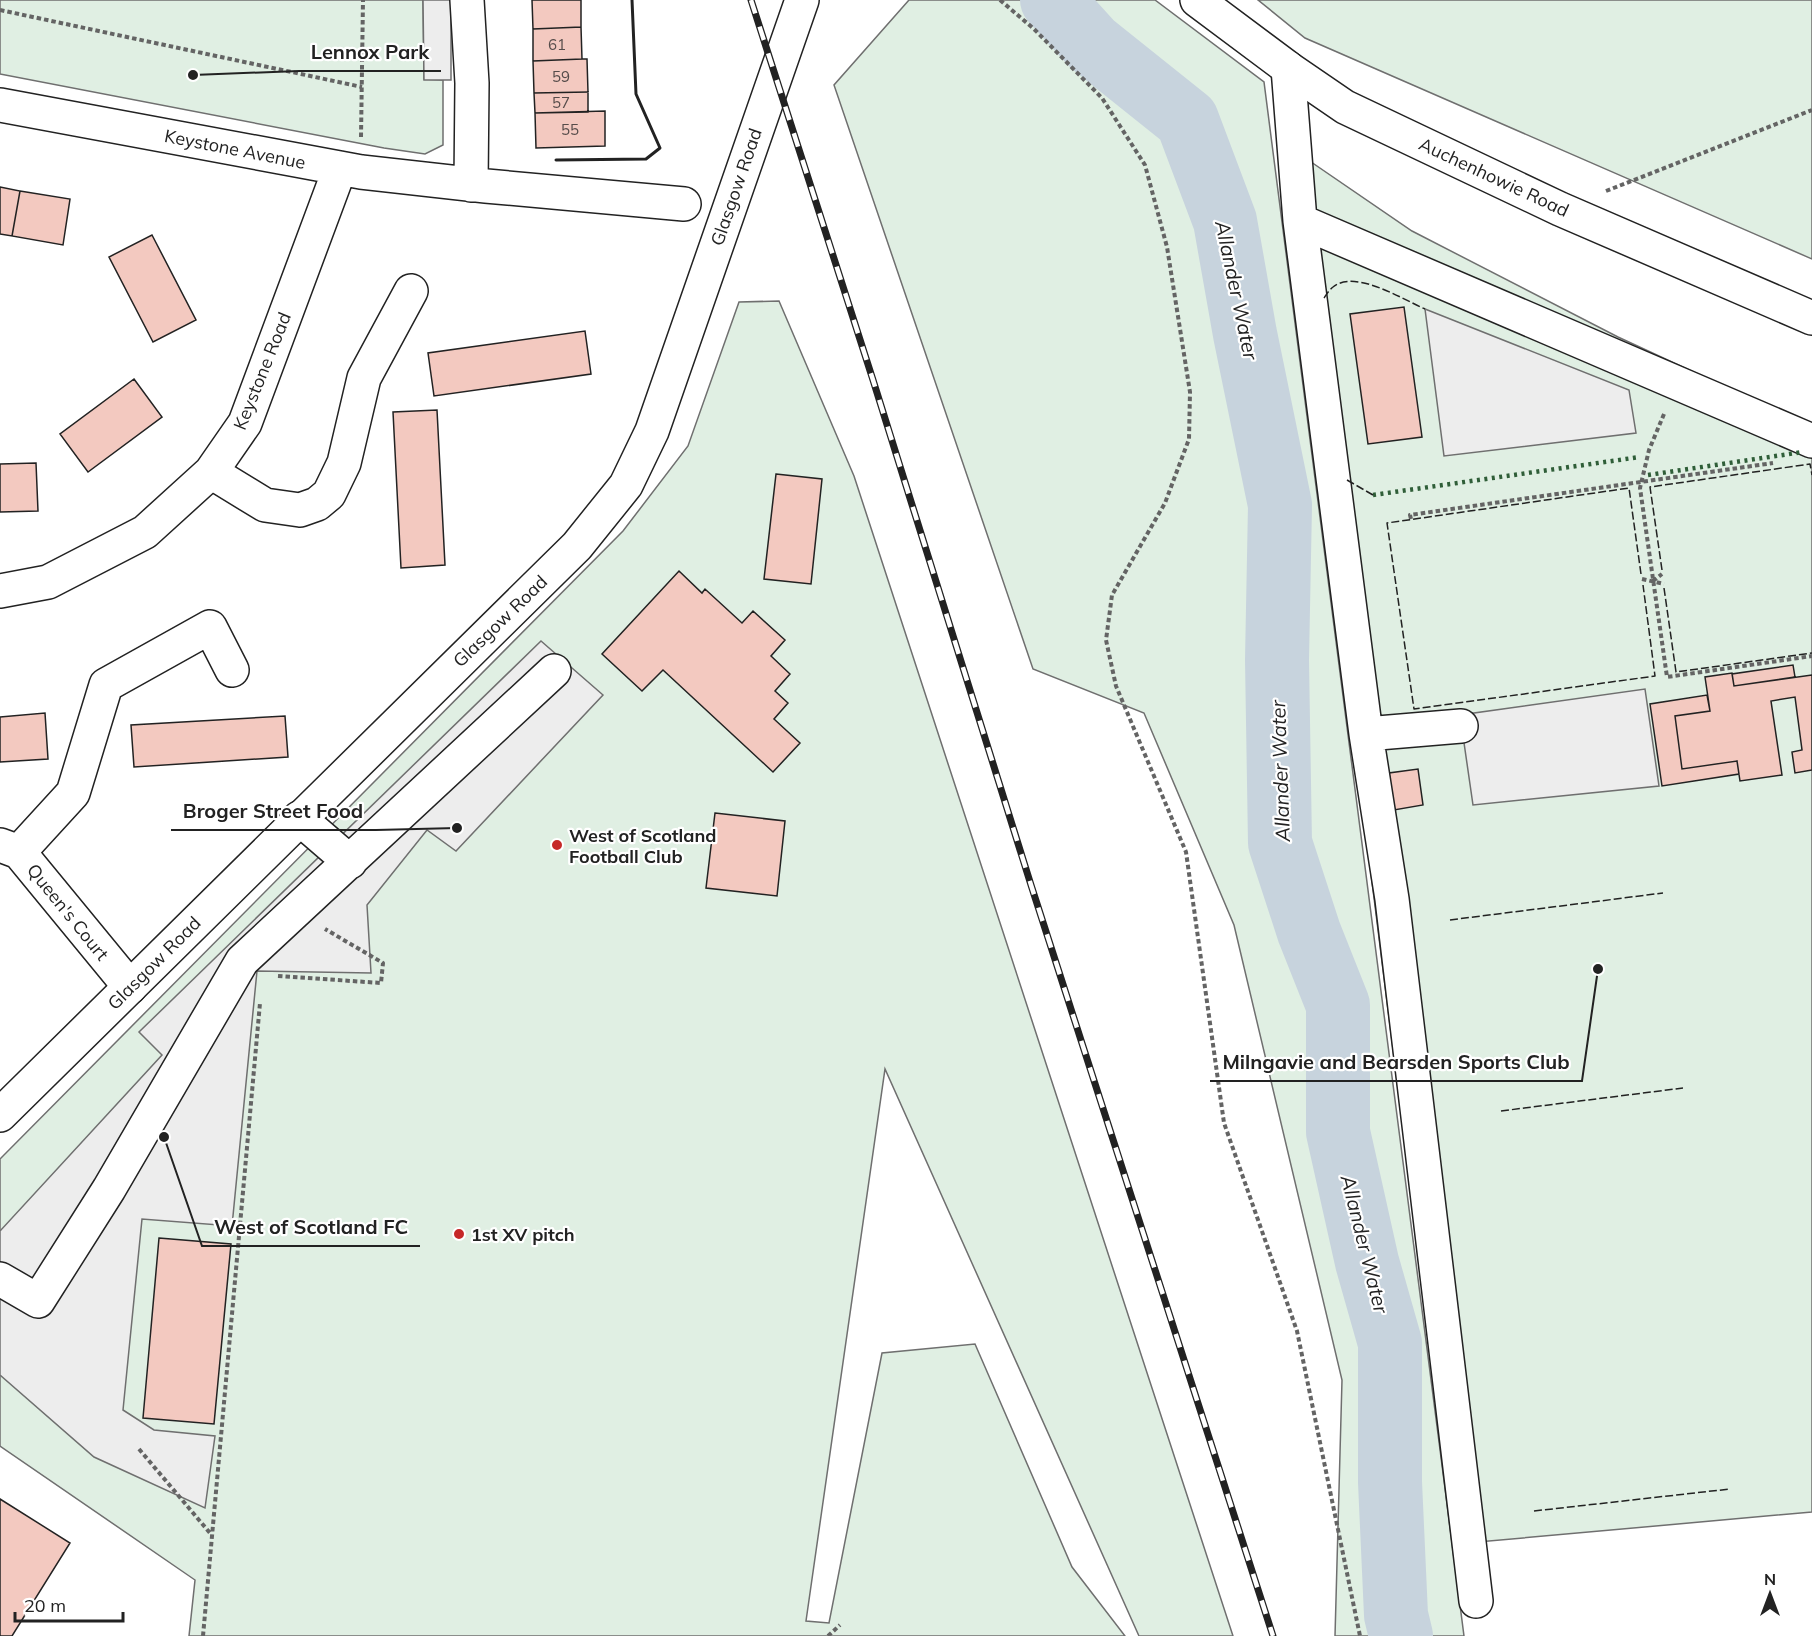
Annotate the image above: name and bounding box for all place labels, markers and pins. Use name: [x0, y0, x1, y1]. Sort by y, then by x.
callout: Lennox Park: [299, 33, 441, 71]
callout: Broger Street Food: [171, 792, 376, 830]
place label: West of Scotland Football Club: [569, 824, 716, 868]
marker: West of Scotland Football Club: [550, 838, 564, 852]
callout: Milngavie and Bearsden Sports Club: [1210, 1043, 1582, 1081]
callout: West of Scotland FC: [202, 1208, 420, 1246]
place label: 1st XV pitch: [471, 1223, 575, 1246]
marker: 1st XV pitch: [452, 1227, 466, 1241]

